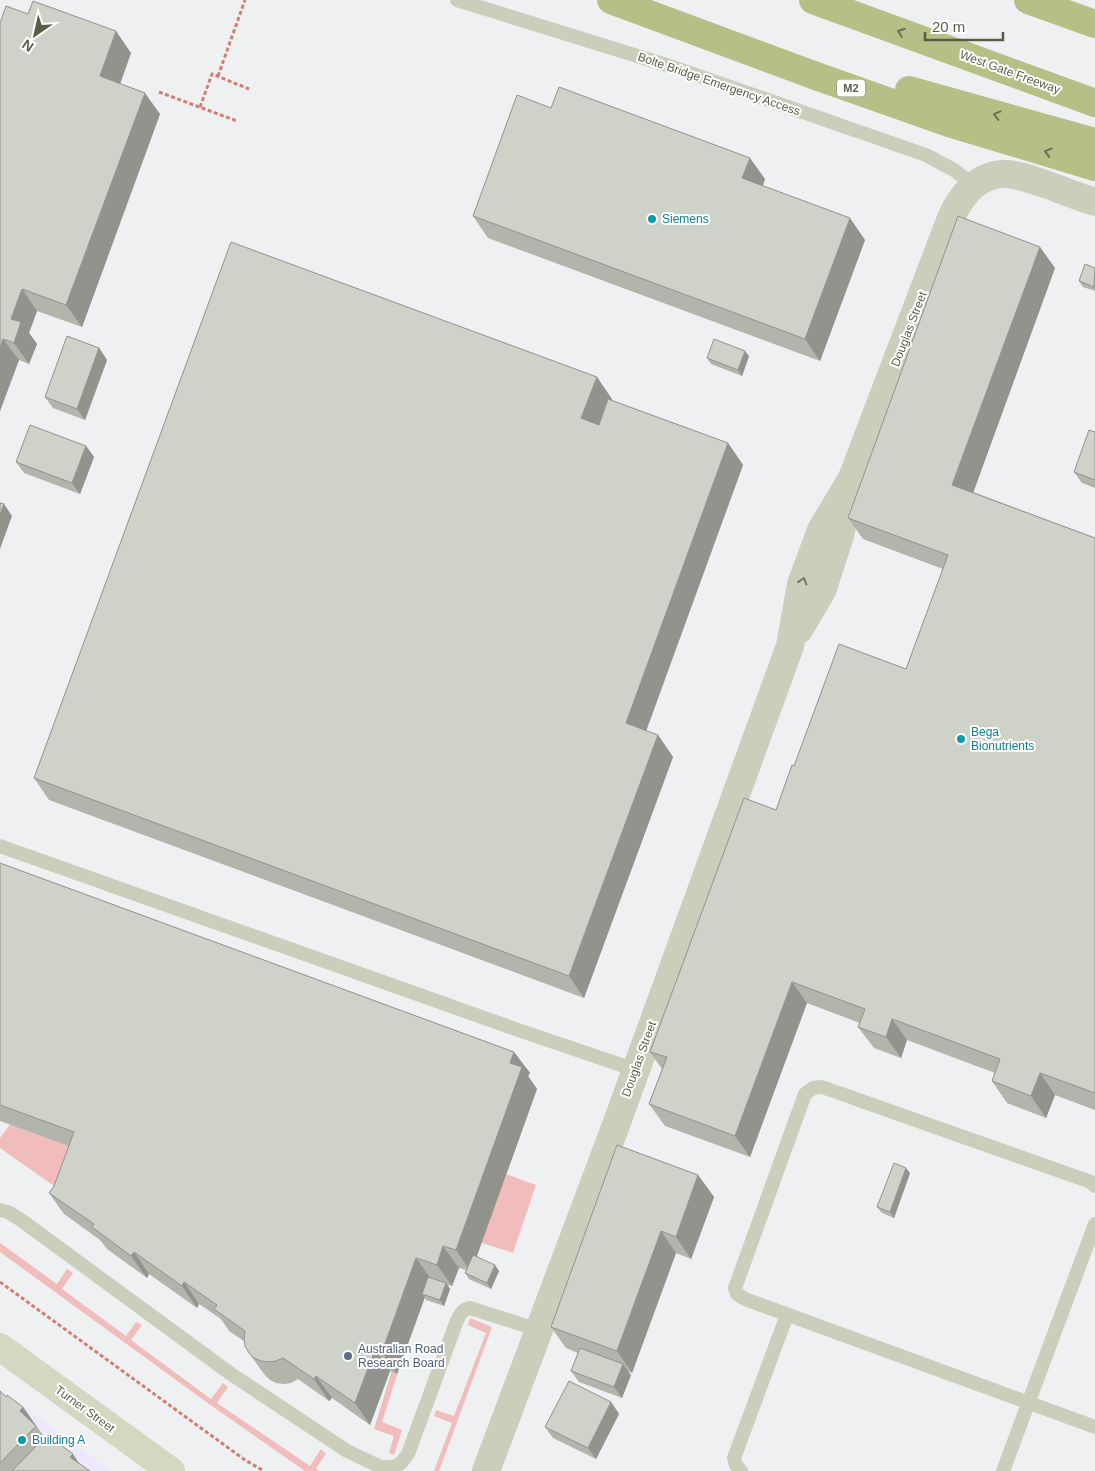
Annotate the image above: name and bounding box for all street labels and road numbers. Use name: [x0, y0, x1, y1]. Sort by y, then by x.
street label: West Gate Freeway: [958, 47, 1062, 97]
street label: Bolte Bridge Emergency Access: [636, 50, 802, 118]
road number: M2: [837, 80, 865, 96]
street label: Douglas Street: [888, 289, 930, 369]
street label: Douglas Street: [619, 1019, 659, 1099]
street label: Turner Street: [52, 1383, 118, 1436]

